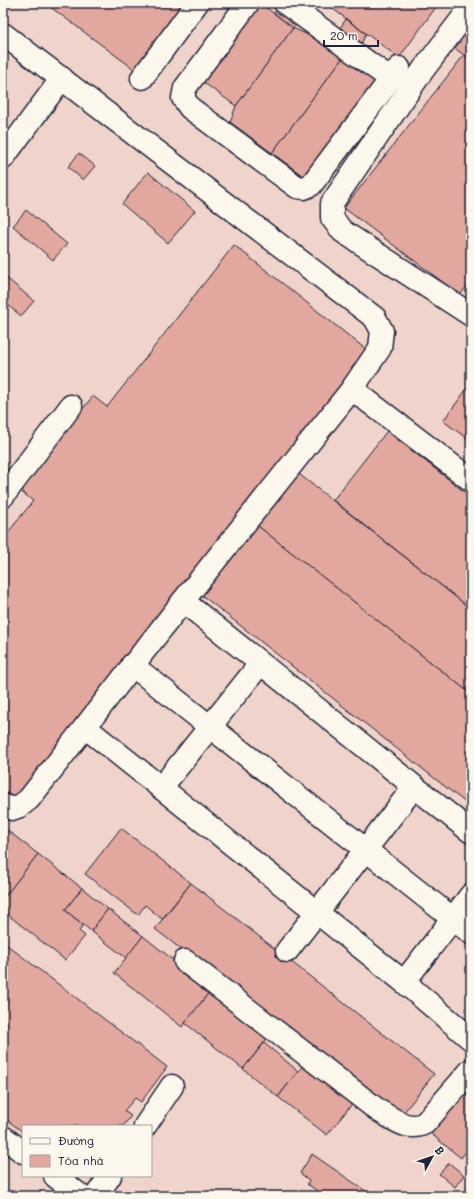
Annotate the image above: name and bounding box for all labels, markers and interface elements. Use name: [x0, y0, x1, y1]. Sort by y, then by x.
scale bar: [324, 22, 378, 48]
text: 20 m: [330, 27, 358, 43]
legend: [22, 1125, 152, 1177]
text: Đường: [58, 1132, 94, 1148]
north arrow: [412, 1137, 452, 1177]
text: B: [432, 1143, 448, 1158]
text: Tòa nhà: [58, 1152, 104, 1168]

